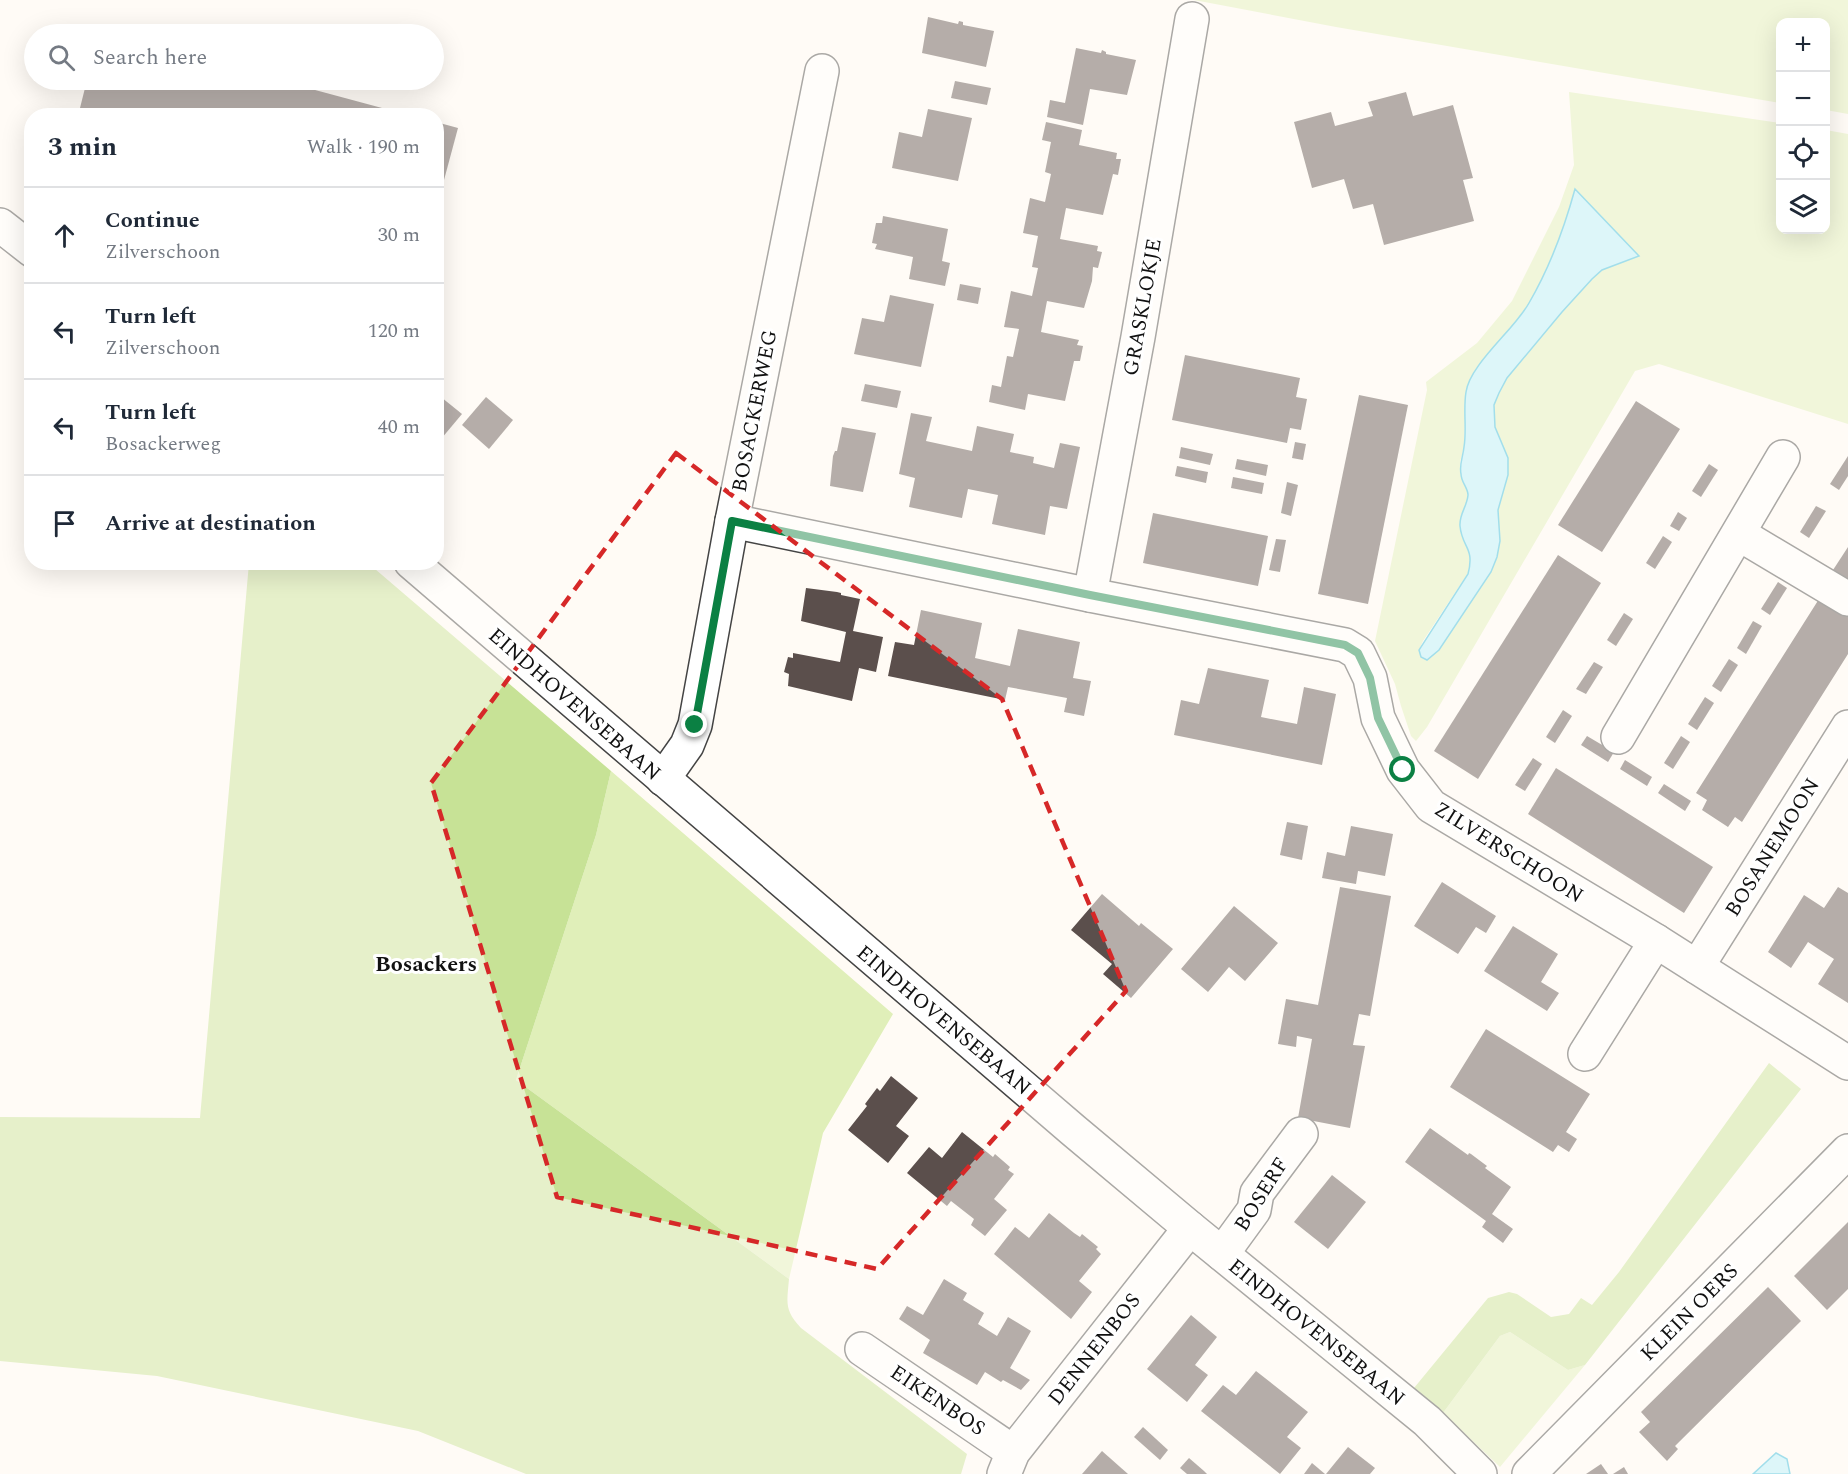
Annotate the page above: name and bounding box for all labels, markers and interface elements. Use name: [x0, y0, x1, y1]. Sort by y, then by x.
map controls: [1776, 18, 1830, 234]
button: +: [1776, 18, 1830, 72]
search box: [24, 24, 444, 90]
icon: search: [45, 41, 78, 74]
text: Search here: [93, 41, 207, 74]
button: −: [1776, 72, 1830, 126]
button: locate: [1776, 126, 1830, 180]
text: 3 min: [48, 127, 117, 167]
text: Walk · 190 m: [307, 132, 420, 162]
button: layers: [1776, 180, 1830, 234]
text: Continue: [105, 204, 200, 237]
icon: ahead: [48, 219, 81, 252]
text: 30 m: [378, 220, 420, 250]
street label: GRASKLOKJE: [1115, 236, 1171, 378]
text: Zilverschoon: [105, 237, 220, 267]
text: Turn left: [105, 300, 197, 333]
icon: left: [48, 315, 81, 348]
text: 120 m: [368, 316, 420, 346]
street label: BOSACKERWEG: [724, 327, 786, 495]
text: Zilverschoon: [105, 333, 220, 363]
text: Turn left: [105, 396, 197, 429]
icon: left: [48, 411, 81, 444]
text: 40 m: [378, 412, 420, 442]
text: Bosackerweg: [105, 429, 221, 459]
icon: arrive: [48, 507, 81, 540]
text: Arrive at destination: [105, 507, 316, 540]
street label: EINDHOVENSEBAAN: [481, 620, 668, 789]
route end: [681, 711, 707, 737]
route start: [1389, 756, 1415, 782]
street label: BOSANEMOON: [1717, 772, 1828, 923]
street label: ZILVERSCHOON: [1427, 794, 1590, 912]
street label: EINDHOVENSEBAAN: [849, 938, 1038, 1104]
district label: Bosackers: [375, 948, 477, 981]
street label: BOSERF: [1226, 1151, 1297, 1238]
street label: EINDHOVENSEBAAN: [1221, 1251, 1412, 1414]
street label: KLEIN OERS: [1633, 1256, 1746, 1369]
street label: DENNENBOS: [1041, 1286, 1149, 1413]
street label: EIKENBOS: [883, 1357, 992, 1445]

